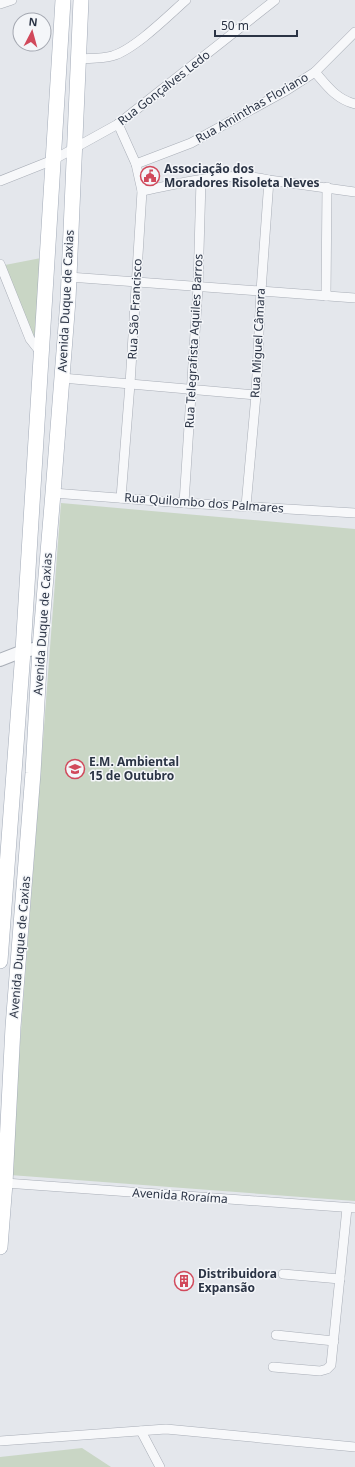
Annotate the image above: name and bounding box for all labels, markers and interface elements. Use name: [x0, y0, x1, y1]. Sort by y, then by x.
north arrow: [12, 12, 52, 52]
scale bar: [215, 12, 297, 38]
text: N: [28, 14, 38, 29]
text: 50 m: [221, 17, 249, 34]
street label: Rua Gonçalves Ledo: [114, 46, 214, 129]
street label: Rua Aminthas Floriano: [192, 68, 311, 147]
place label: Associação dos Moradores Risoleta Neves: [164, 160, 320, 191]
public building icon: Associação dos Moradores Risoleta Neves: [139, 165, 161, 187]
street label: Avenida Duque de Caxias: [53, 229, 78, 373]
street label: Rua Telegrafista Aquiles Barros: [180, 253, 207, 429]
street label: Rua São Francisco: [123, 258, 146, 360]
street label: Rua Miguel Câmara: [246, 287, 269, 398]
street label: Rua Quilombo dos Palmares: [124, 488, 285, 517]
street label: Avenida Duque de Caxias: [29, 552, 56, 696]
place label: E.M. Ambiental 15 de Outubro: [89, 753, 179, 784]
school or university icon: E.M. Ambiental 15 de Outubro: [64, 758, 86, 780]
street label: Avenida Duque de Caxias: [5, 875, 34, 1019]
street label: Avenida Roraíma: [132, 1184, 228, 1207]
place label: Distribuidora Expansão: [198, 1265, 277, 1296]
building icon: Distribuidora Expansão: [173, 1270, 195, 1292]

